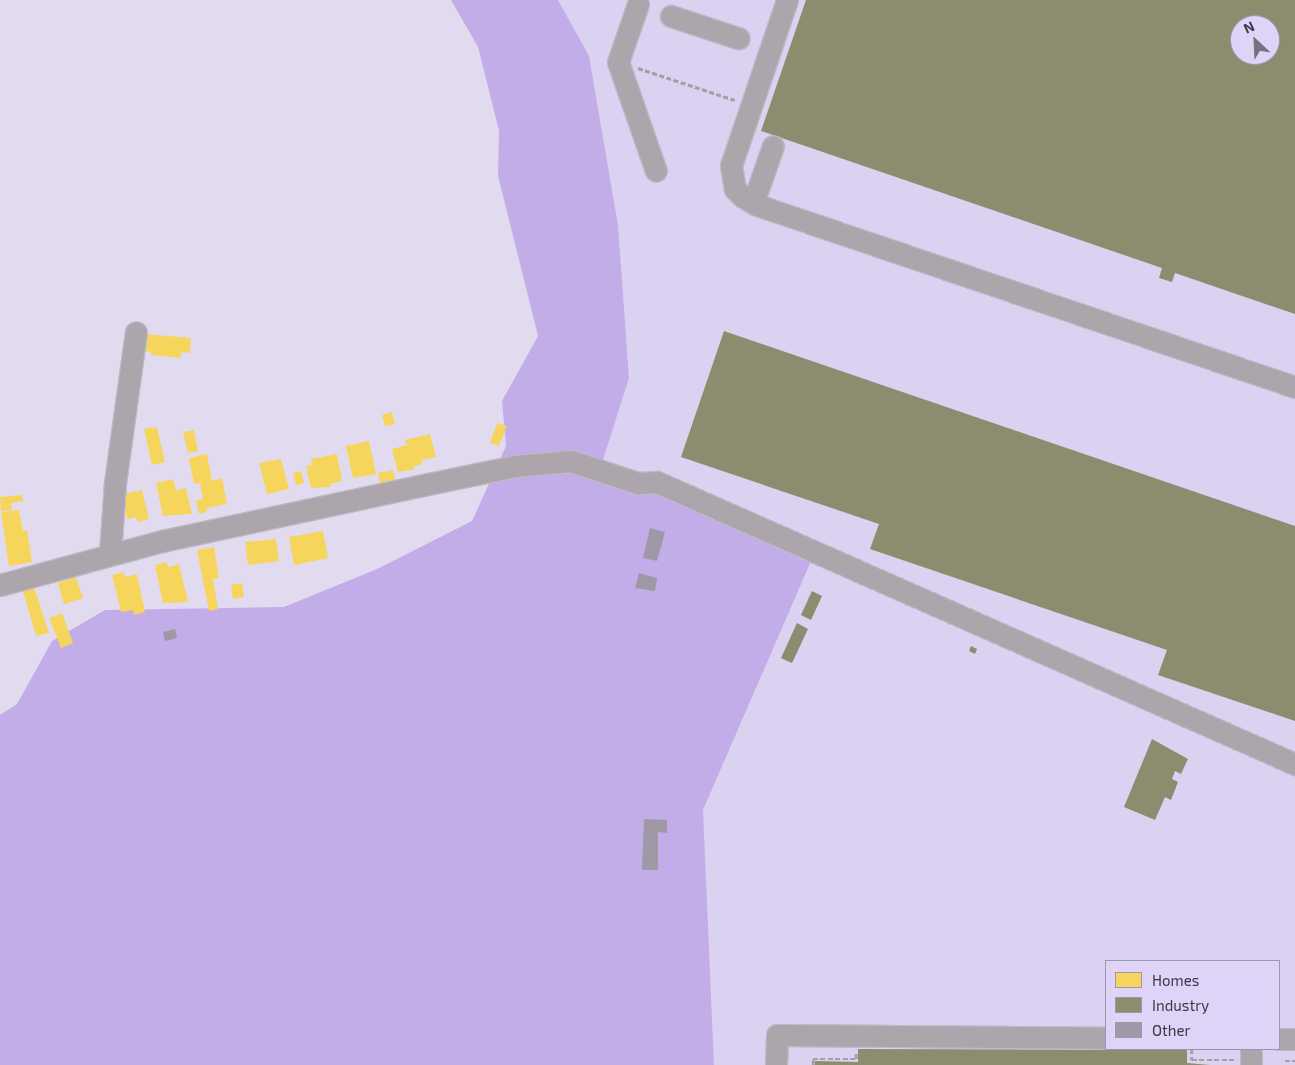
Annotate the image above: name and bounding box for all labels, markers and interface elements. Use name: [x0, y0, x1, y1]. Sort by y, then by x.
north arrow: [1230, 15, 1280, 65]
text: N: [1241, 17, 1257, 37]
legend: [1105, 960, 1280, 1050]
text: Homes: [1152, 971, 1199, 989]
text: Industry: [1152, 996, 1209, 1014]
text: Other: [1152, 1021, 1191, 1039]

